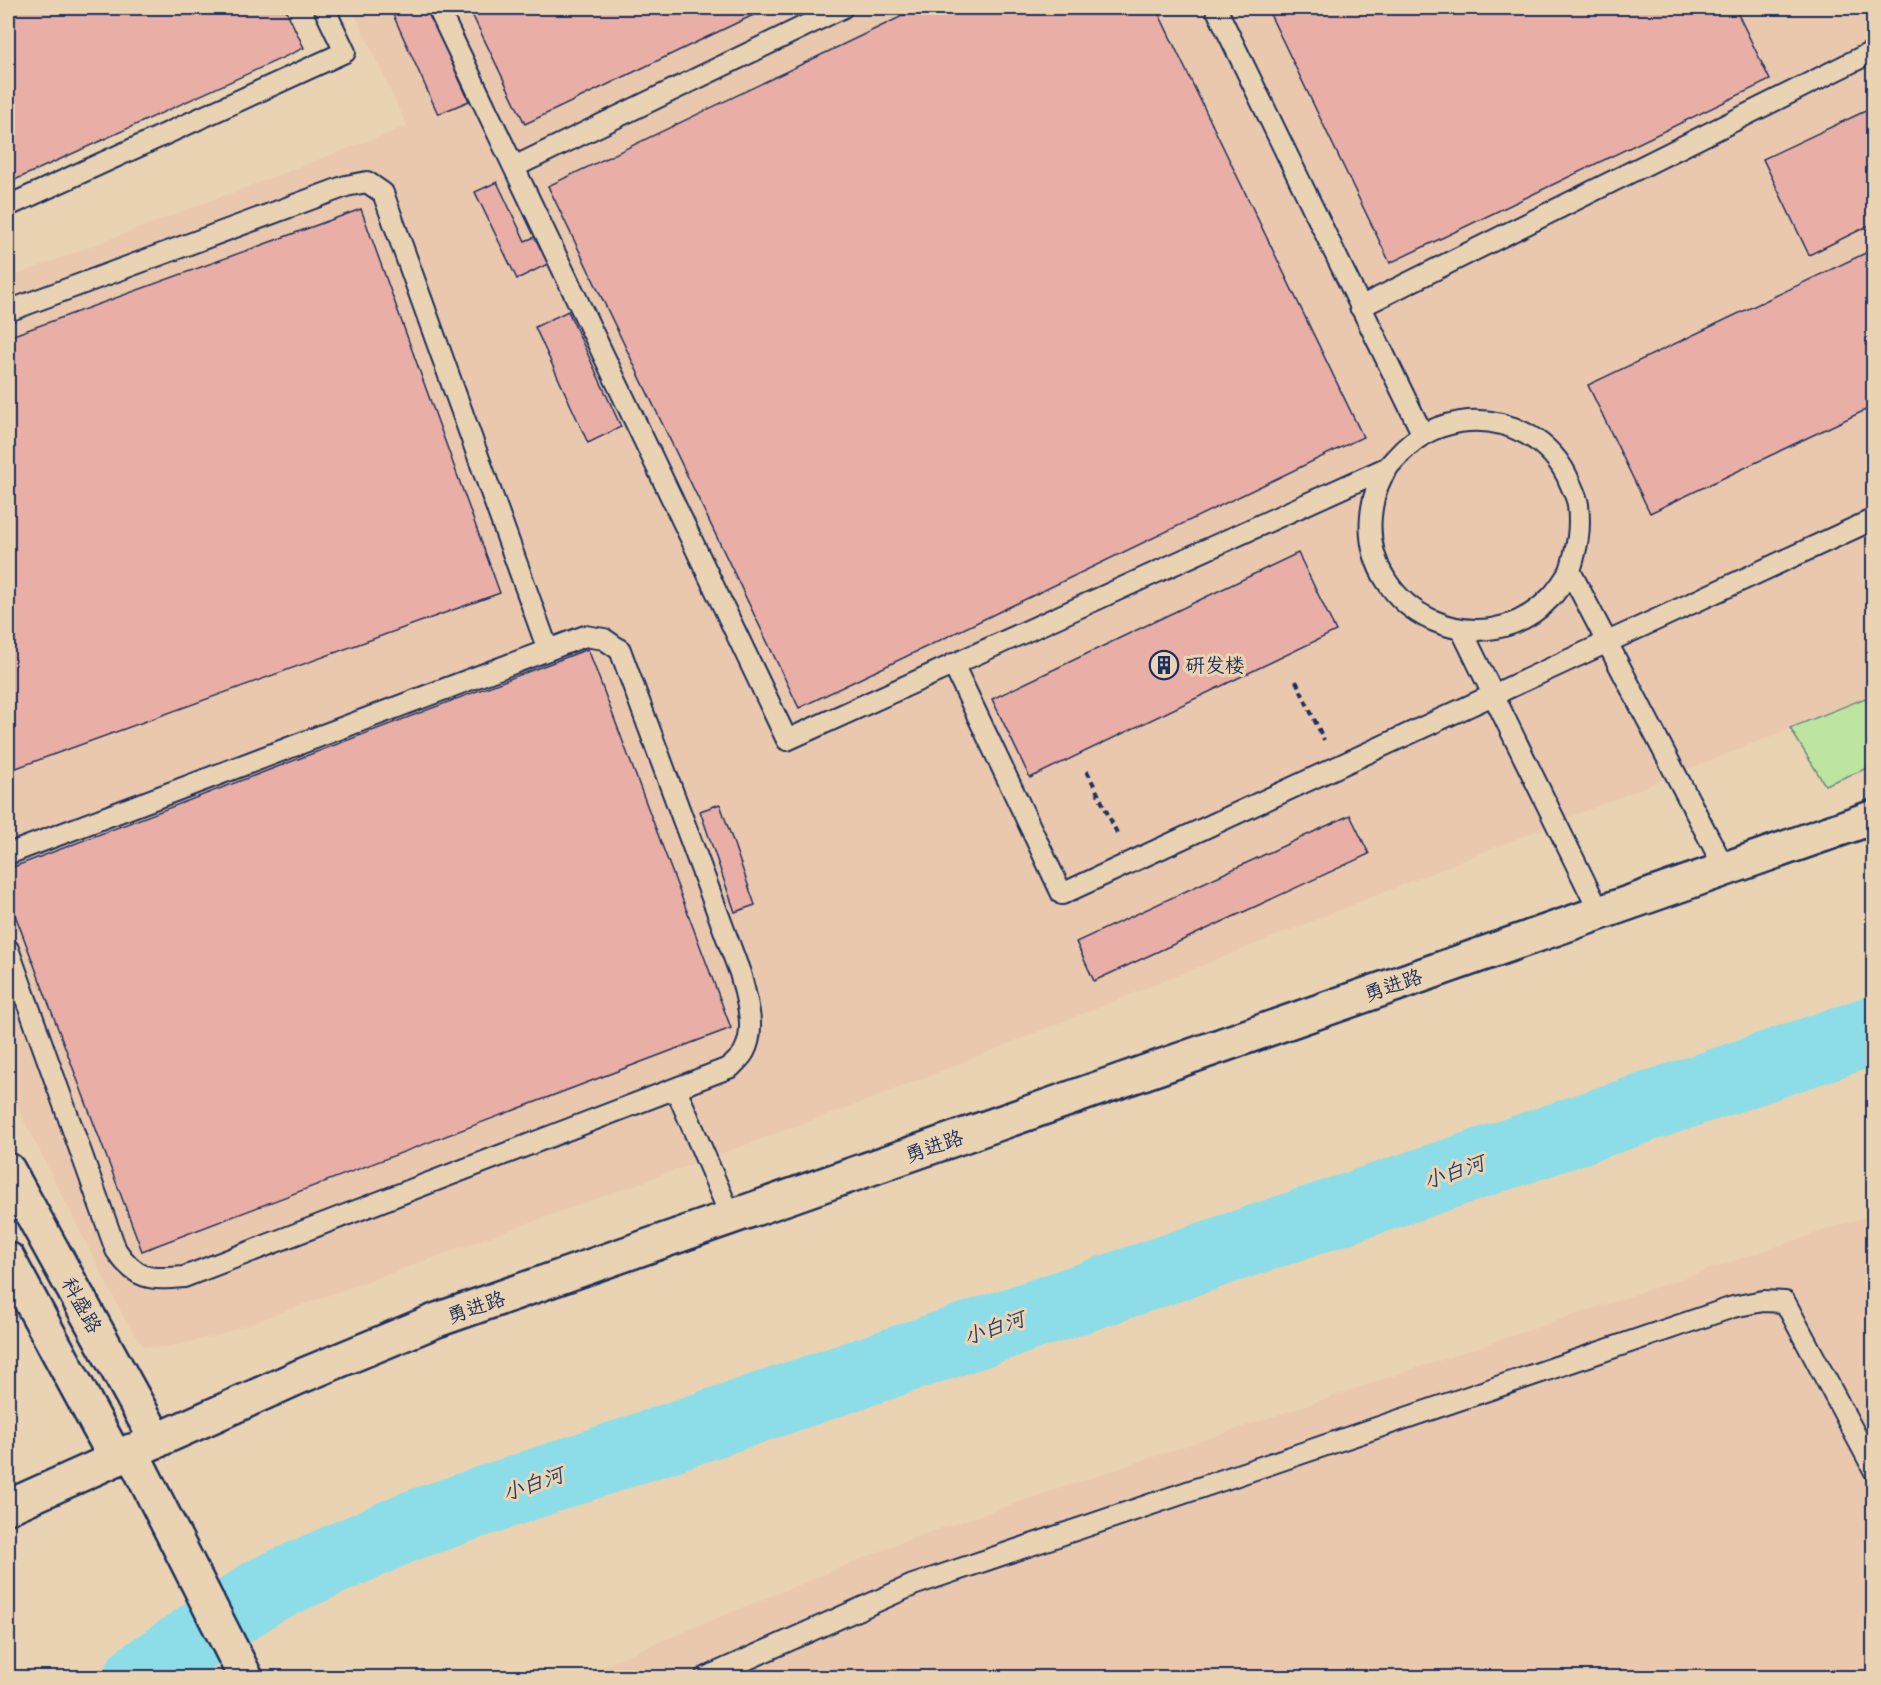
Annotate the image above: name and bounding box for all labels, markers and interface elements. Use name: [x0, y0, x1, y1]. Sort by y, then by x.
building icon: 研发楼: [1148, 649, 1180, 681]
place label: 研发楼: [1185, 651, 1245, 678]
street label: 勇进路: [1360, 962, 1427, 1007]
street label: 勇进路: [901, 1123, 968, 1168]
water label: 小白河: [1419, 1147, 1491, 1195]
street label: 科盛路: [56, 1272, 109, 1338]
street label: 勇进路: [443, 1284, 510, 1329]
water label: 小白河: [959, 1303, 1031, 1351]
water label: 小白河: [498, 1459, 570, 1507]

